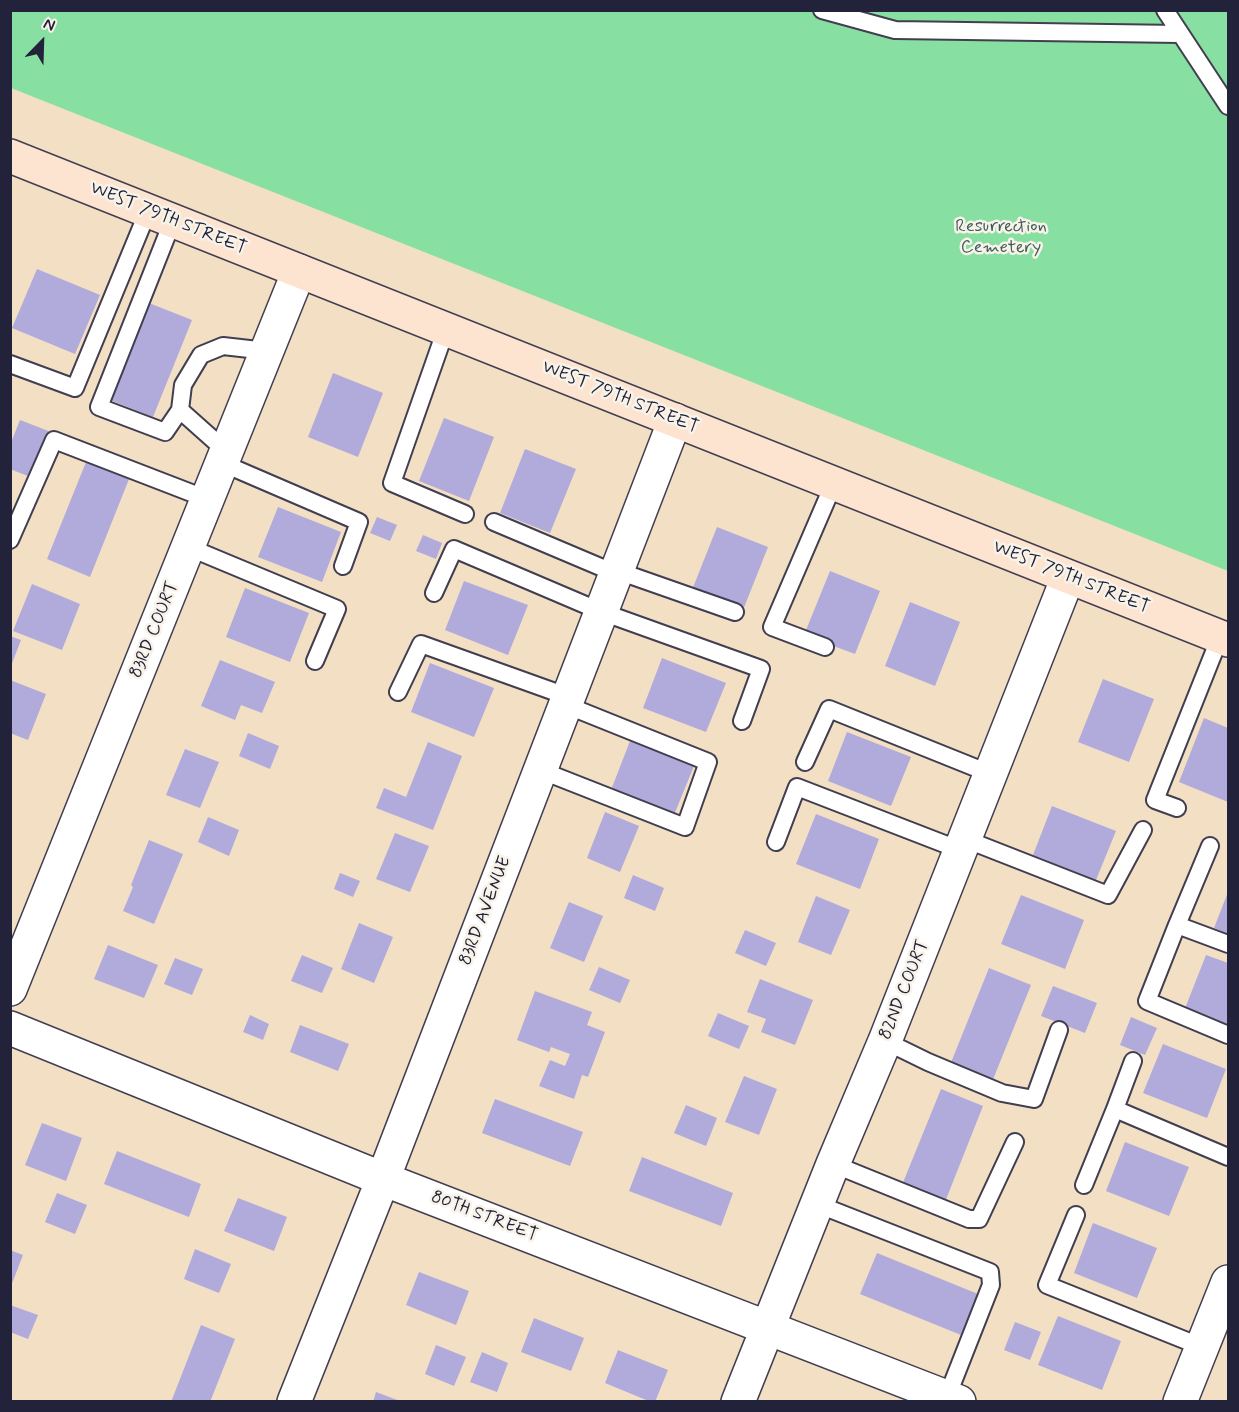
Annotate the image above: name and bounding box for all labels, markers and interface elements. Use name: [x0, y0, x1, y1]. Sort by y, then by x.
north arrow: [12, 12, 72, 72]
text: N: [40, 13, 58, 37]
street label: WEST 79TH STREET: [87, 178, 249, 260]
park label: Resurrection Cemetery: [955, 216, 1047, 258]
street label: WEST 79TH STREET: [539, 357, 701, 439]
street label: WEST 79TH STREET: [990, 537, 1152, 619]
street label: 83RD COURT: [126, 579, 184, 681]
street label: 83RD AVENUE: [455, 853, 517, 969]
street label: 82ND COURT: [875, 937, 935, 1043]
street label: 80TH STREET: [428, 1187, 540, 1247]

